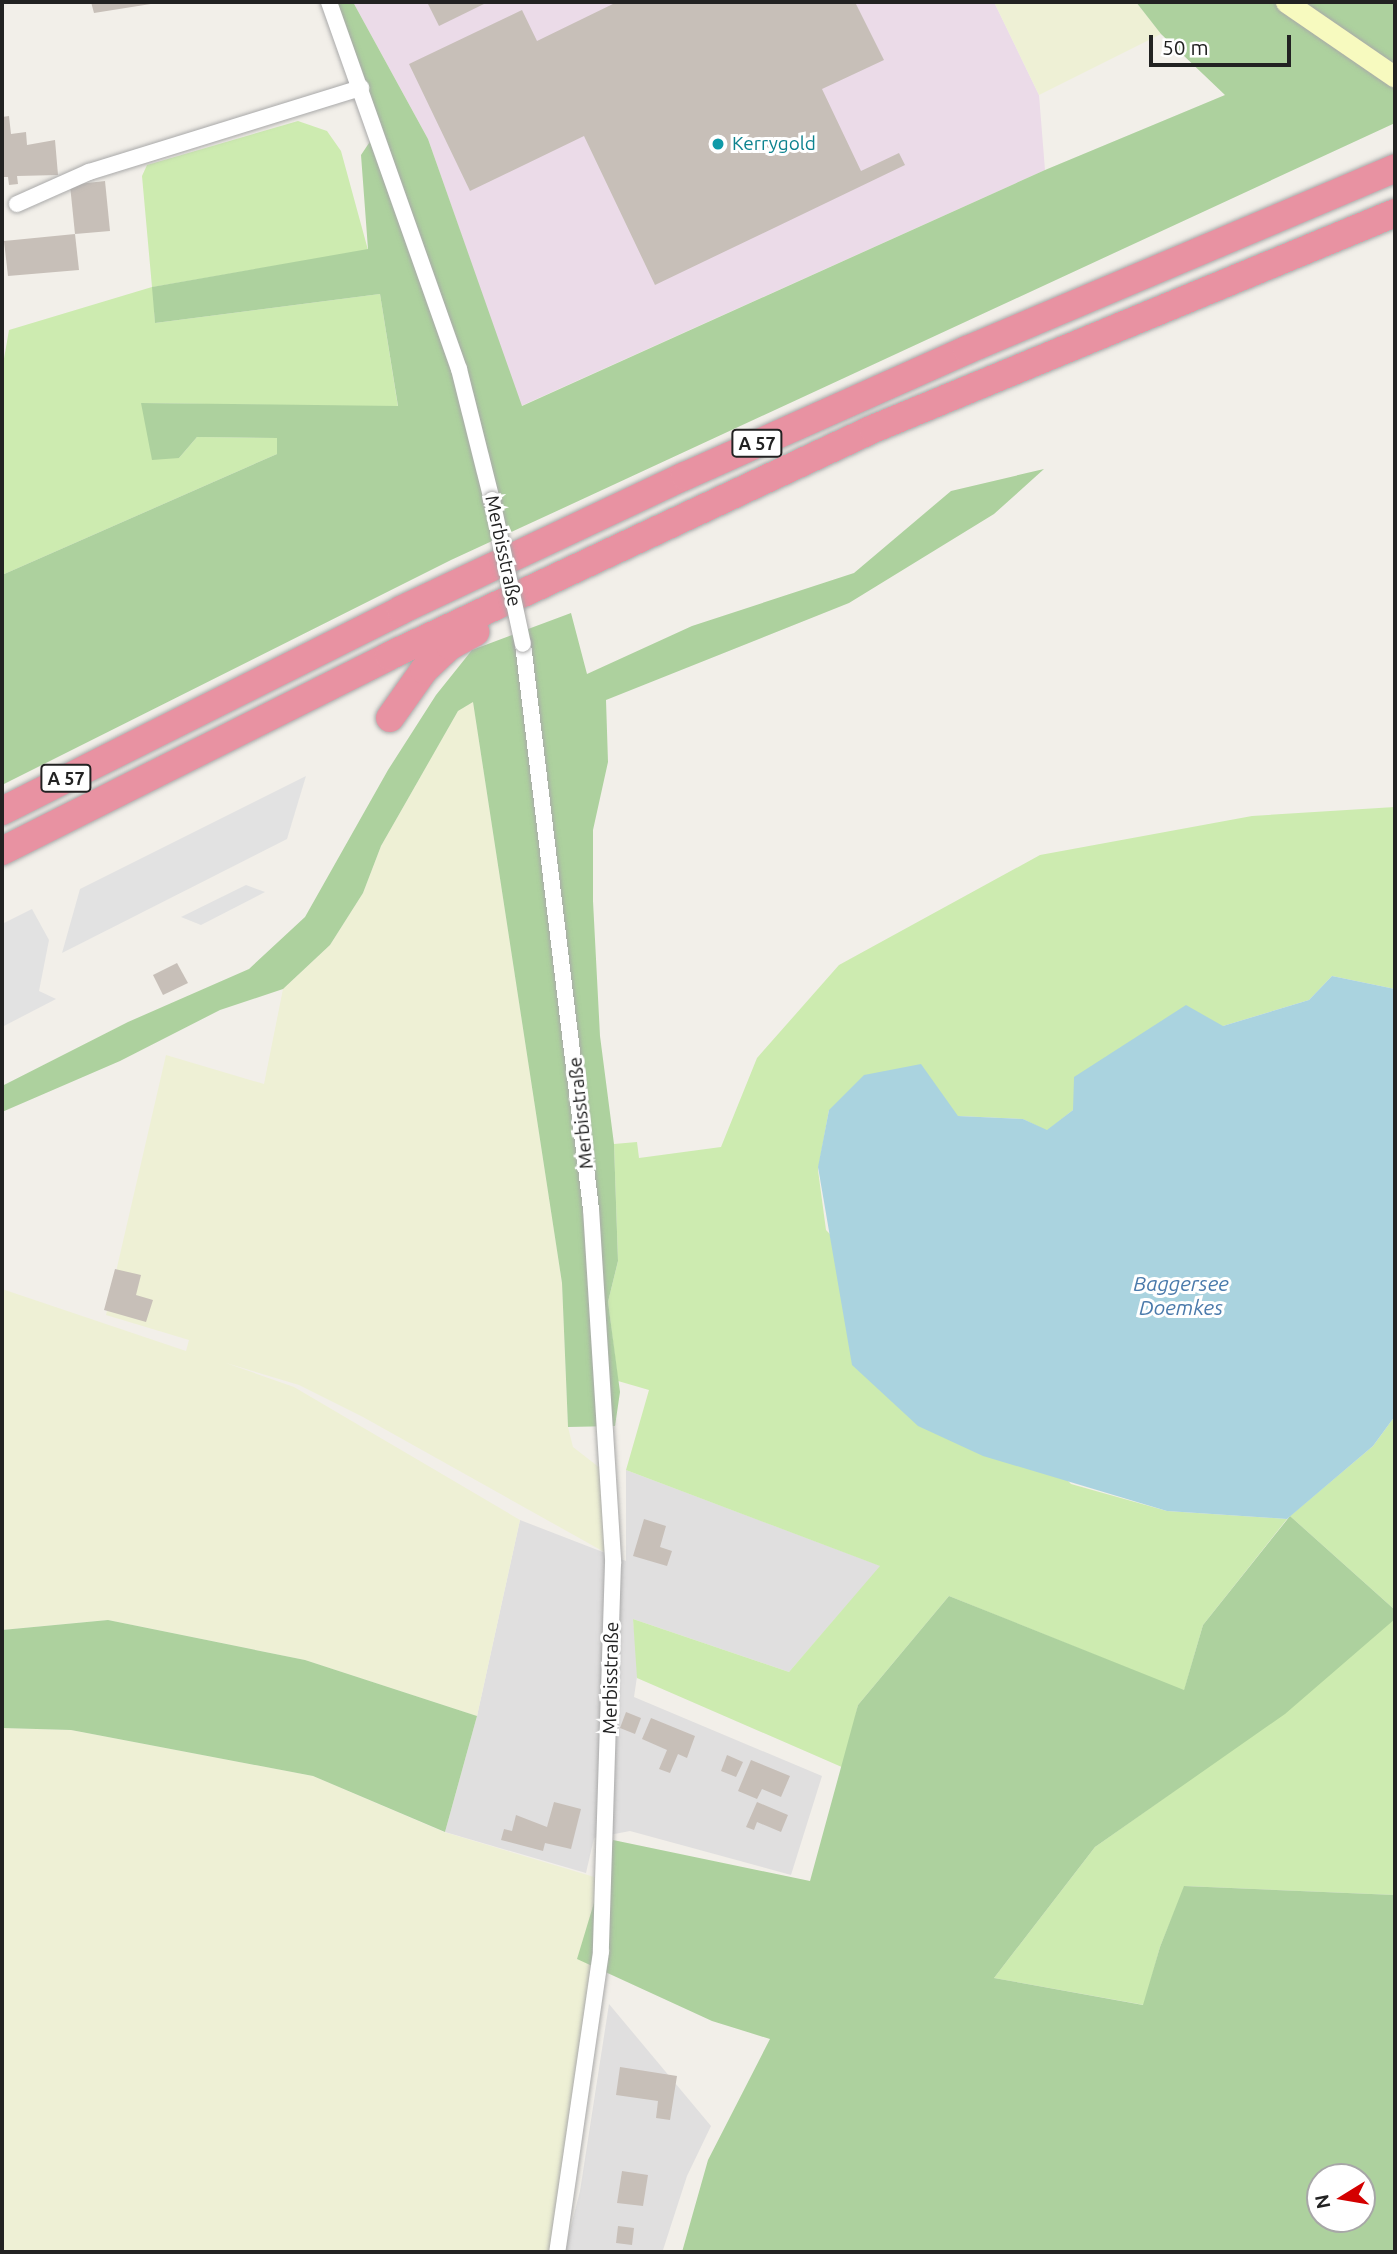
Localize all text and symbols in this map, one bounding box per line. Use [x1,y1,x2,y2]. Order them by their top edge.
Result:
scale bar [1152,21,1294,65]
text: 50 m [1162,35,1209,59]
place label: Kerrygold [732,133,816,155]
marker: Kerrygold [710,136,726,152]
road number: A 57 [731,428,783,458]
street label: Merbisstraße [480,493,526,609]
road number: A 57 [40,764,92,792]
street label: Merbisstraße [564,1056,598,1170]
water label: Baggersee Doemkes [1133,1270,1229,1320]
street label: Merbisstraße [599,1621,623,1735]
north arrow [1306,2163,1376,2233]
text: N [1310,2193,1335,2211]

